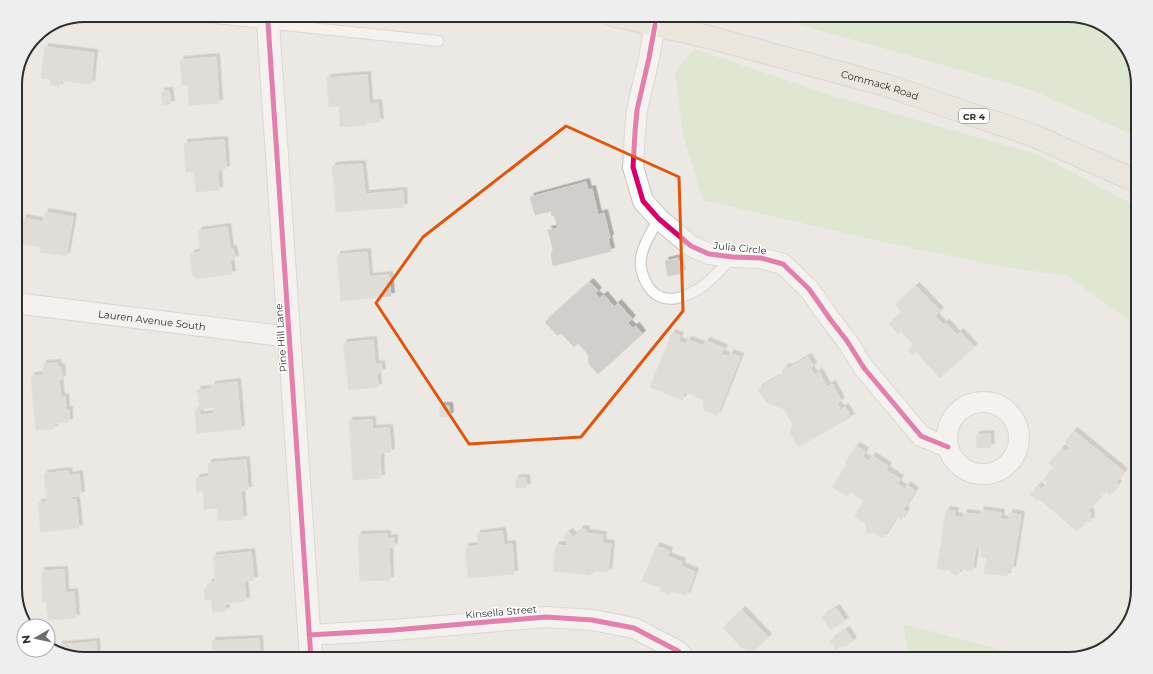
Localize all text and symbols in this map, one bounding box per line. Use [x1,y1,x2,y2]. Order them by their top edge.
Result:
street label: Commack Road [840,67,921,103]
road number: CR 4 [959,109,989,123]
street label: Julia Circle [712,239,767,257]
street label: Pine Hill Lane [272,303,290,373]
street label: Lauren Avenue South [97,307,206,333]
street label: Kinsella Street [465,602,537,622]
north arrow [16,618,56,658]
text: N [19,634,34,645]

